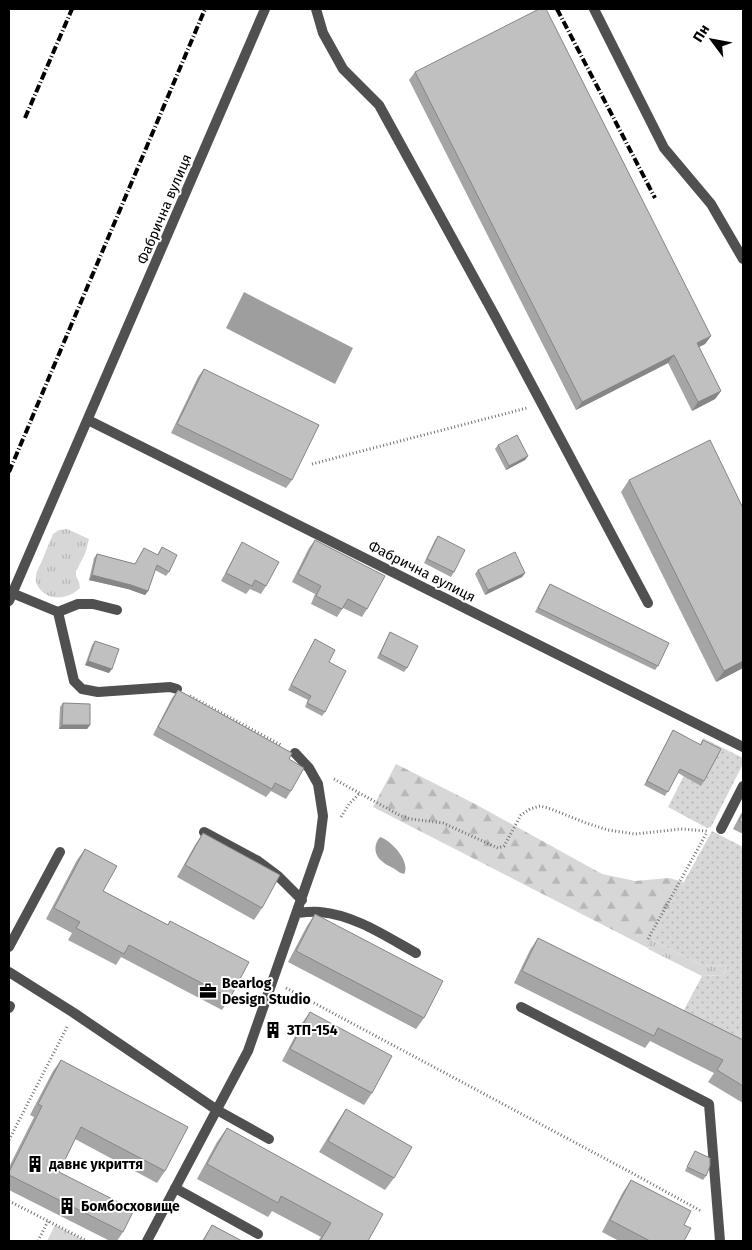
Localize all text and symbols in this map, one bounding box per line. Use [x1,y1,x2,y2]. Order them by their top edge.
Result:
north arrow [687,15,737,65]
text: Пн [690,21,713,45]
street label: Фабрична вулиця [134,152,195,267]
street label: Фабрична вулиця [365,537,478,606]
place label: Bearlog Design Studio [222,975,311,1008]
office icon: Bearlog Design Studio [198,981,218,1001]
building icon: ЗТП-154 [263,1020,283,1040]
place label: ЗТП-154 [286,1022,338,1039]
building icon: давнє укриття [25,1154,45,1174]
place label: давнє укриття [49,1156,143,1173]
building icon: Бомбосховище [57,1196,77,1216]
place label: Бомбосховище [81,1198,180,1215]

